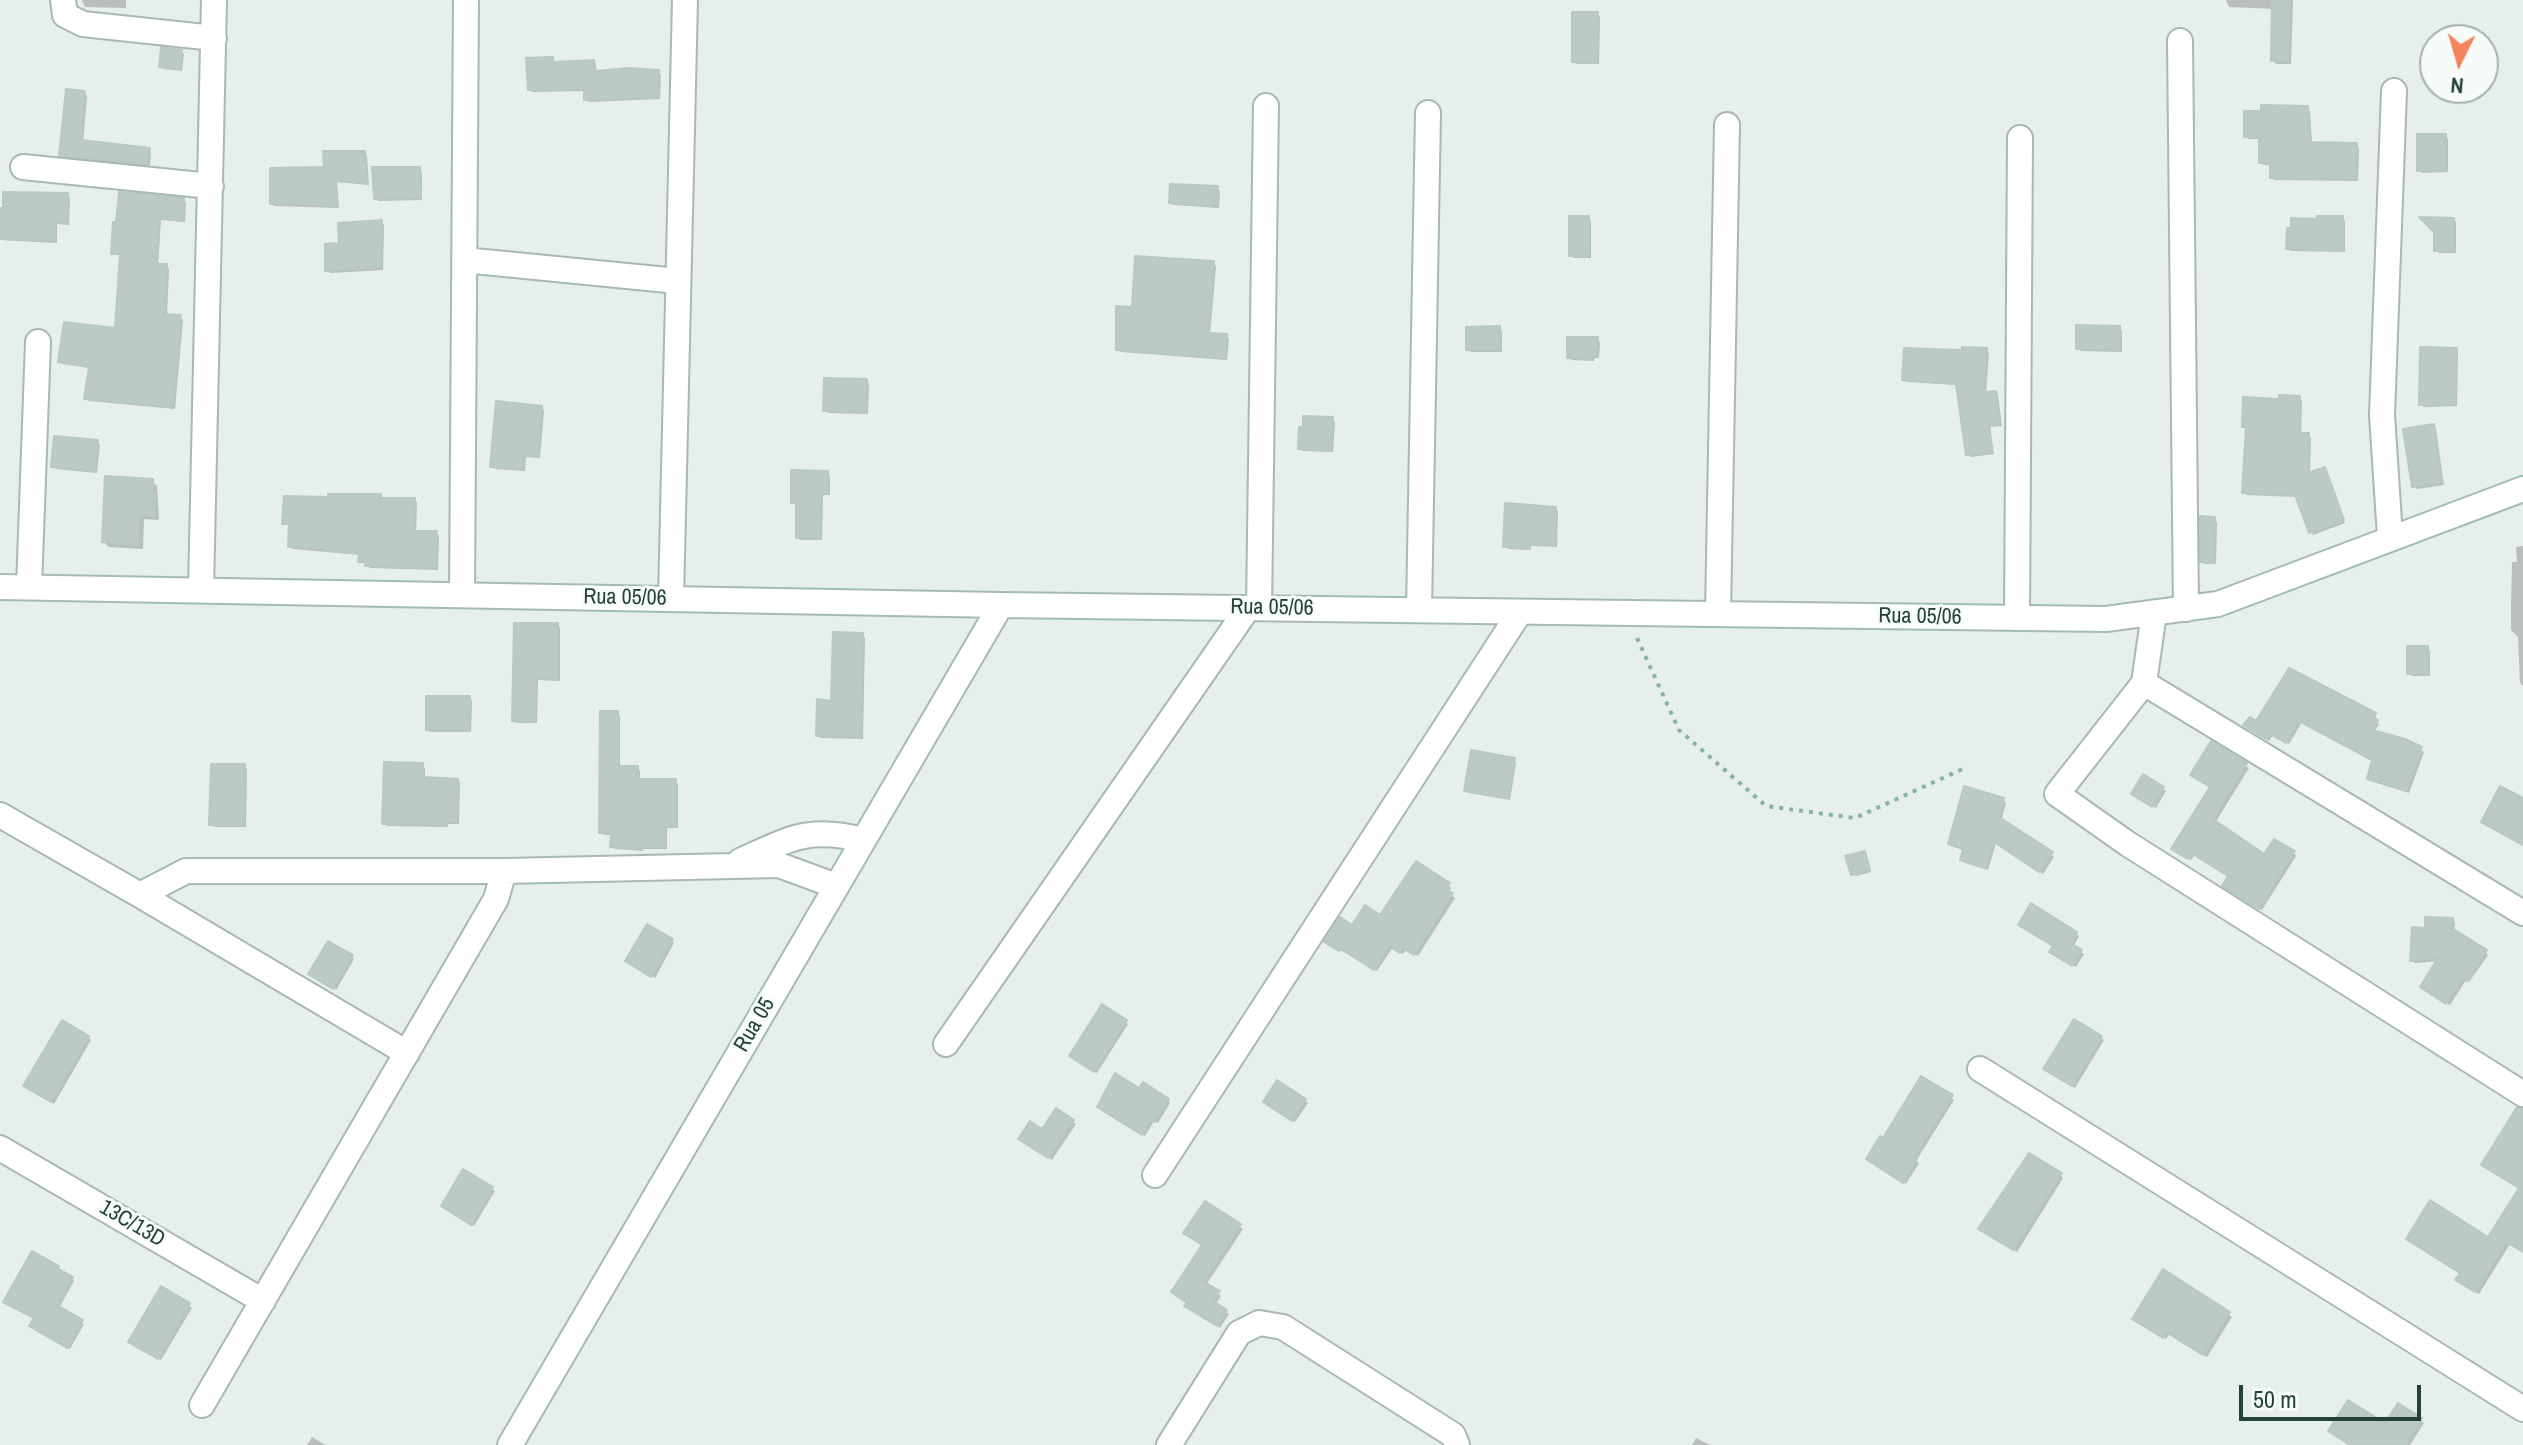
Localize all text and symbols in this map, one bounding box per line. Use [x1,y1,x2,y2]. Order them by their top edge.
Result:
north arrow [2419,24,2499,104]
text: N [2449,70,2465,101]
street label: Rua 05/06 [583,584,667,612]
street label: Rua 05/06 [1230,594,1314,622]
street label: Rua 05/06 [1878,603,1962,631]
street label: Rua 05 [729,993,781,1057]
street label: 13C/13D [95,1195,169,1253]
scale bar [2243,1369,2425,1419]
text: 50 m [2253,1383,2297,1415]

